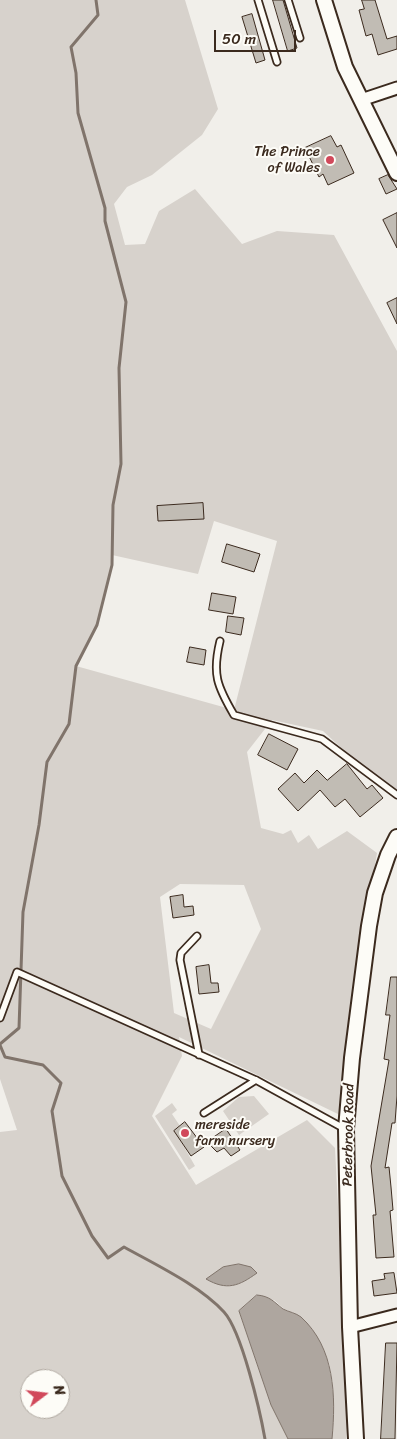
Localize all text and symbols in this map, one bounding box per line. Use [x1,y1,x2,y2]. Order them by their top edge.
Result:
scale bar [217,20,300,52]
text: 50 m [222,26,256,52]
place label: The Prince of Wales [254,144,320,176]
marker: The Prince of Wales [324,154,336,166]
street label: Peterbrook Road [340,1083,358,1187]
place label: mereside farm nursery [195,1117,275,1150]
marker: mereside farm nursery [179,1127,191,1139]
north arrow [20,1369,70,1419]
text: N [46,1382,72,1398]

